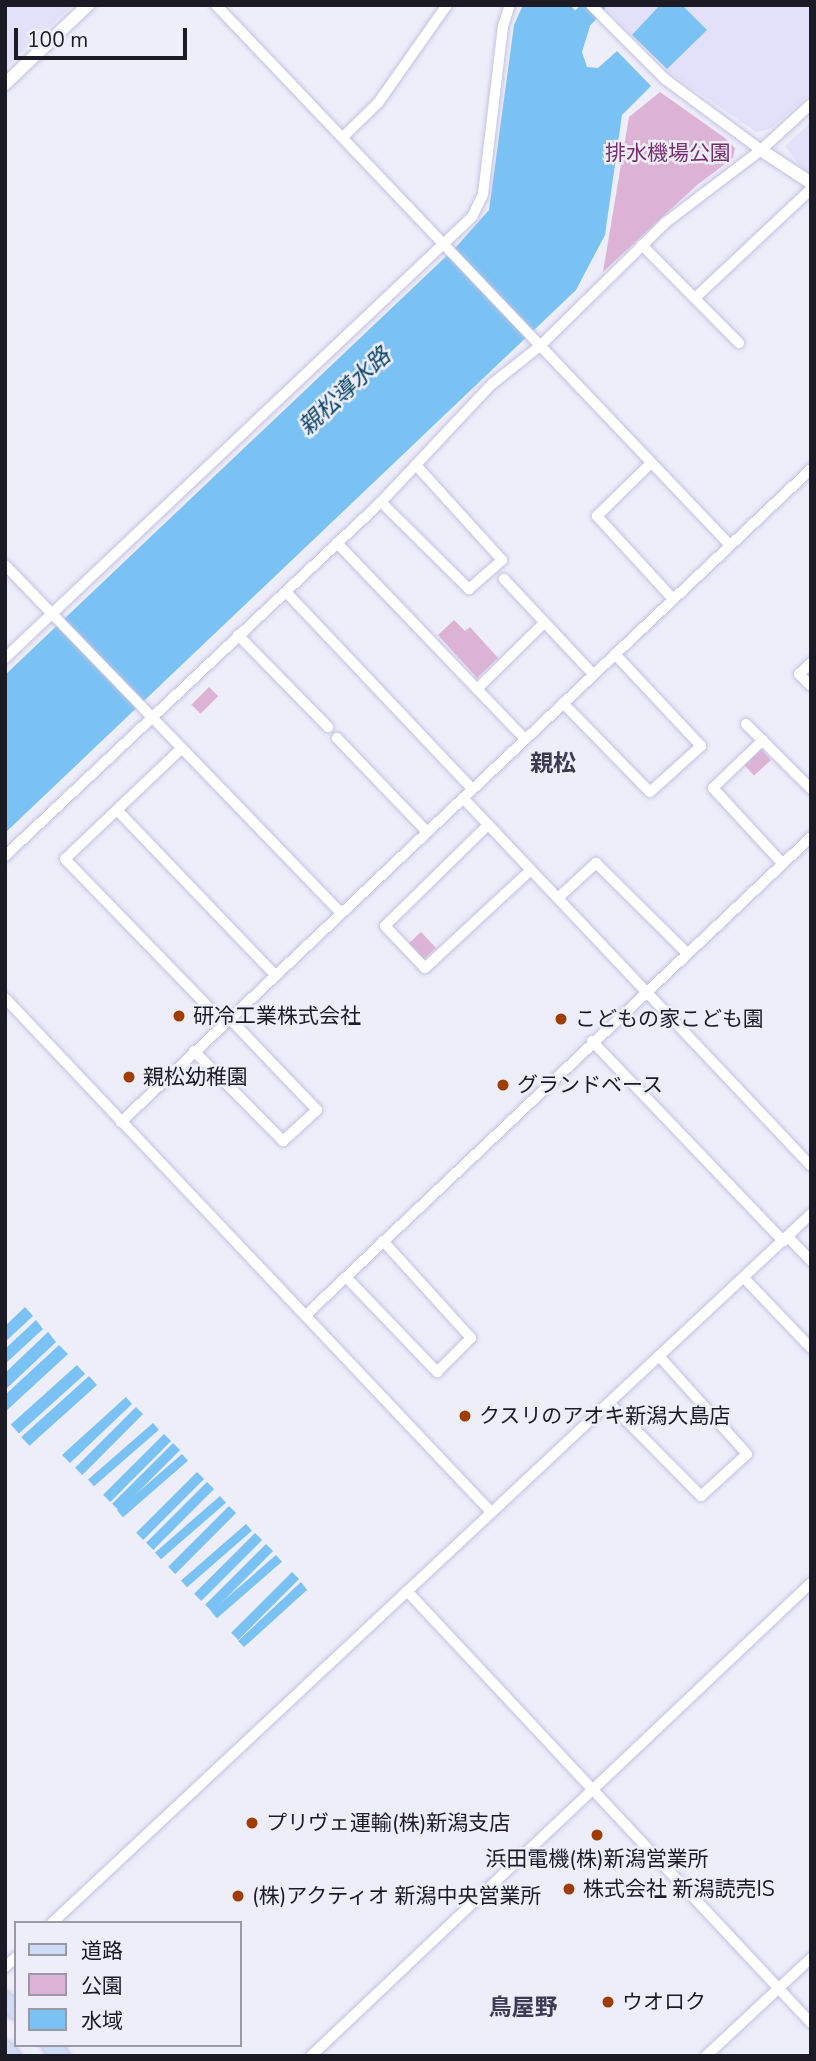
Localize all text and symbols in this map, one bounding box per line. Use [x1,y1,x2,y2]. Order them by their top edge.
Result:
scale bar [18,14,191,58]
text: 100 m [27,26,88,54]
park label: 排水機場公園 [605,140,731,166]
water label: 親松導水路 [294,343,396,441]
district label: 親松 [530,750,576,778]
place label: 研冷工業株式会社 [193,1003,361,1029]
place label: こどもの家こども園 [575,1006,764,1032]
marker: 研冷工業株式会社 [171,1008,187,1024]
marker: こどもの家こども園 [553,1011,569,1027]
place label: 親松幼稚園 [143,1064,248,1090]
marker: 親松幼稚園 [121,1069,137,1085]
place label: グランドベース [517,1072,664,1098]
marker: グランドベース [495,1077,511,1093]
place label: クスリのアオキ新潟大島店 [479,1403,731,1429]
marker: クスリのアオキ新潟大島店 [457,1408,473,1424]
place label: プリヴェ運輸(株)新潟支店 [266,1810,510,1836]
marker: プリヴェ運輸(株)新潟支店 [244,1815,260,1831]
marker: 浜田電機(株)新潟営業所 [589,1827,605,1843]
place label: 浜田電機(株)新潟営業所 [485,1846,709,1872]
place label: 株式会社 新潟読売IS [583,1876,775,1902]
marker: 株式会社 新潟読売IS [561,1881,577,1897]
place label: (株)アクティオ 新潟中央営業所 [252,1883,544,1909]
marker: (株)アクティオ 新潟中央営業所 [230,1888,246,1904]
legend [14,1921,242,2047]
text: 道路 [81,1937,123,1965]
text: 公園 [81,1972,123,2000]
place label: ウオロク [622,1989,706,2015]
district label: 鳥屋野 [489,1994,557,2022]
marker: ウオロク [600,1994,616,2010]
text: 水域 [81,2007,123,2035]

